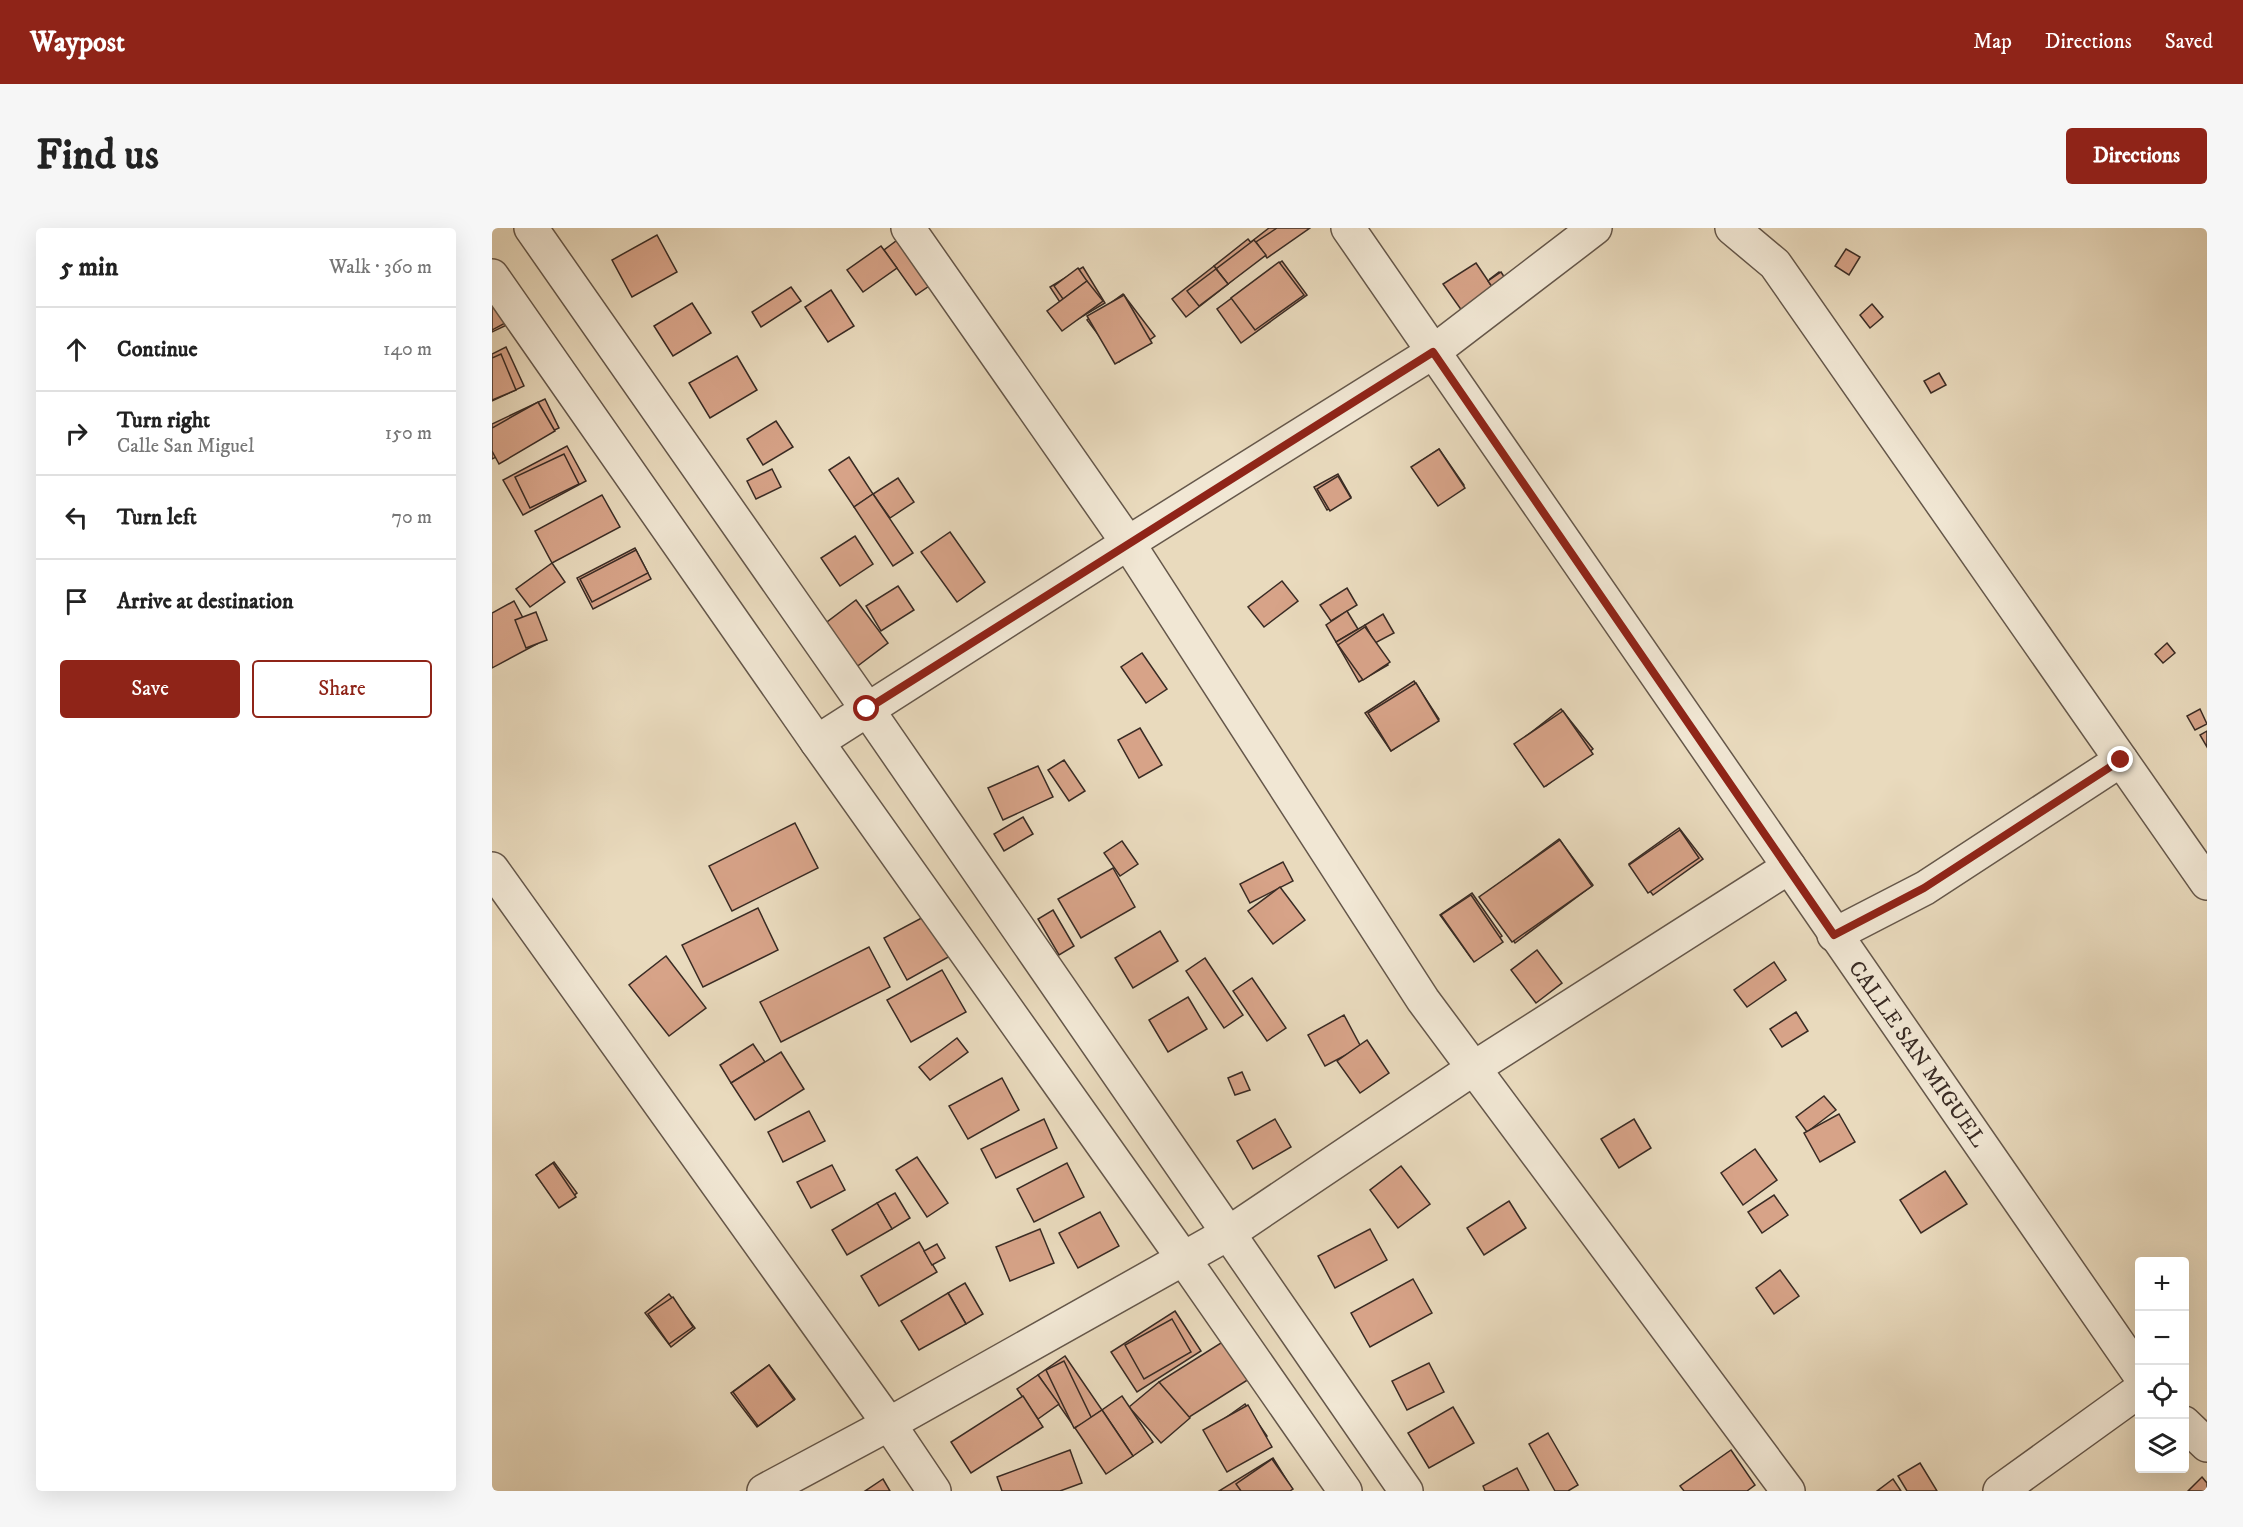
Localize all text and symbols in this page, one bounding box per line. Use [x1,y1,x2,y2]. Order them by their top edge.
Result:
text: Waypost [30,25,125,60]
text: Map [1973,29,2012,55]
text: Directions [2045,29,2132,55]
text: Saved [2165,29,2213,55]
button: Directions [2066,128,2207,184]
text: Find us [36,130,159,182]
text: 5 min [60,251,118,284]
text: Walk · 360 m [329,255,432,280]
icon: ahead [60,333,93,366]
text: Continue [117,336,198,363]
text: 140 m [383,337,432,362]
text: Turn right [117,407,210,434]
icon: right [60,417,93,450]
text: 150 m [385,421,432,446]
text: Calle San Miguel [117,434,254,459]
icon: left [60,501,93,534]
text: Turn left [117,504,197,531]
text: 70 m [391,505,432,530]
icon: arrive [60,585,93,618]
text: Arrive at destination [117,588,294,615]
button: Save [60,660,240,718]
button: Share [252,660,432,718]
route start [853,695,879,721]
route end [2107,746,2133,772]
street label: CALLE SAN MIGUEL [1842,955,1992,1153]
map controls [2135,1257,2189,1473]
button: + [2135,1257,2189,1311]
button: − [2135,1311,2189,1365]
button: locate [2135,1365,2189,1419]
button: layers [2135,1419,2189,1473]

